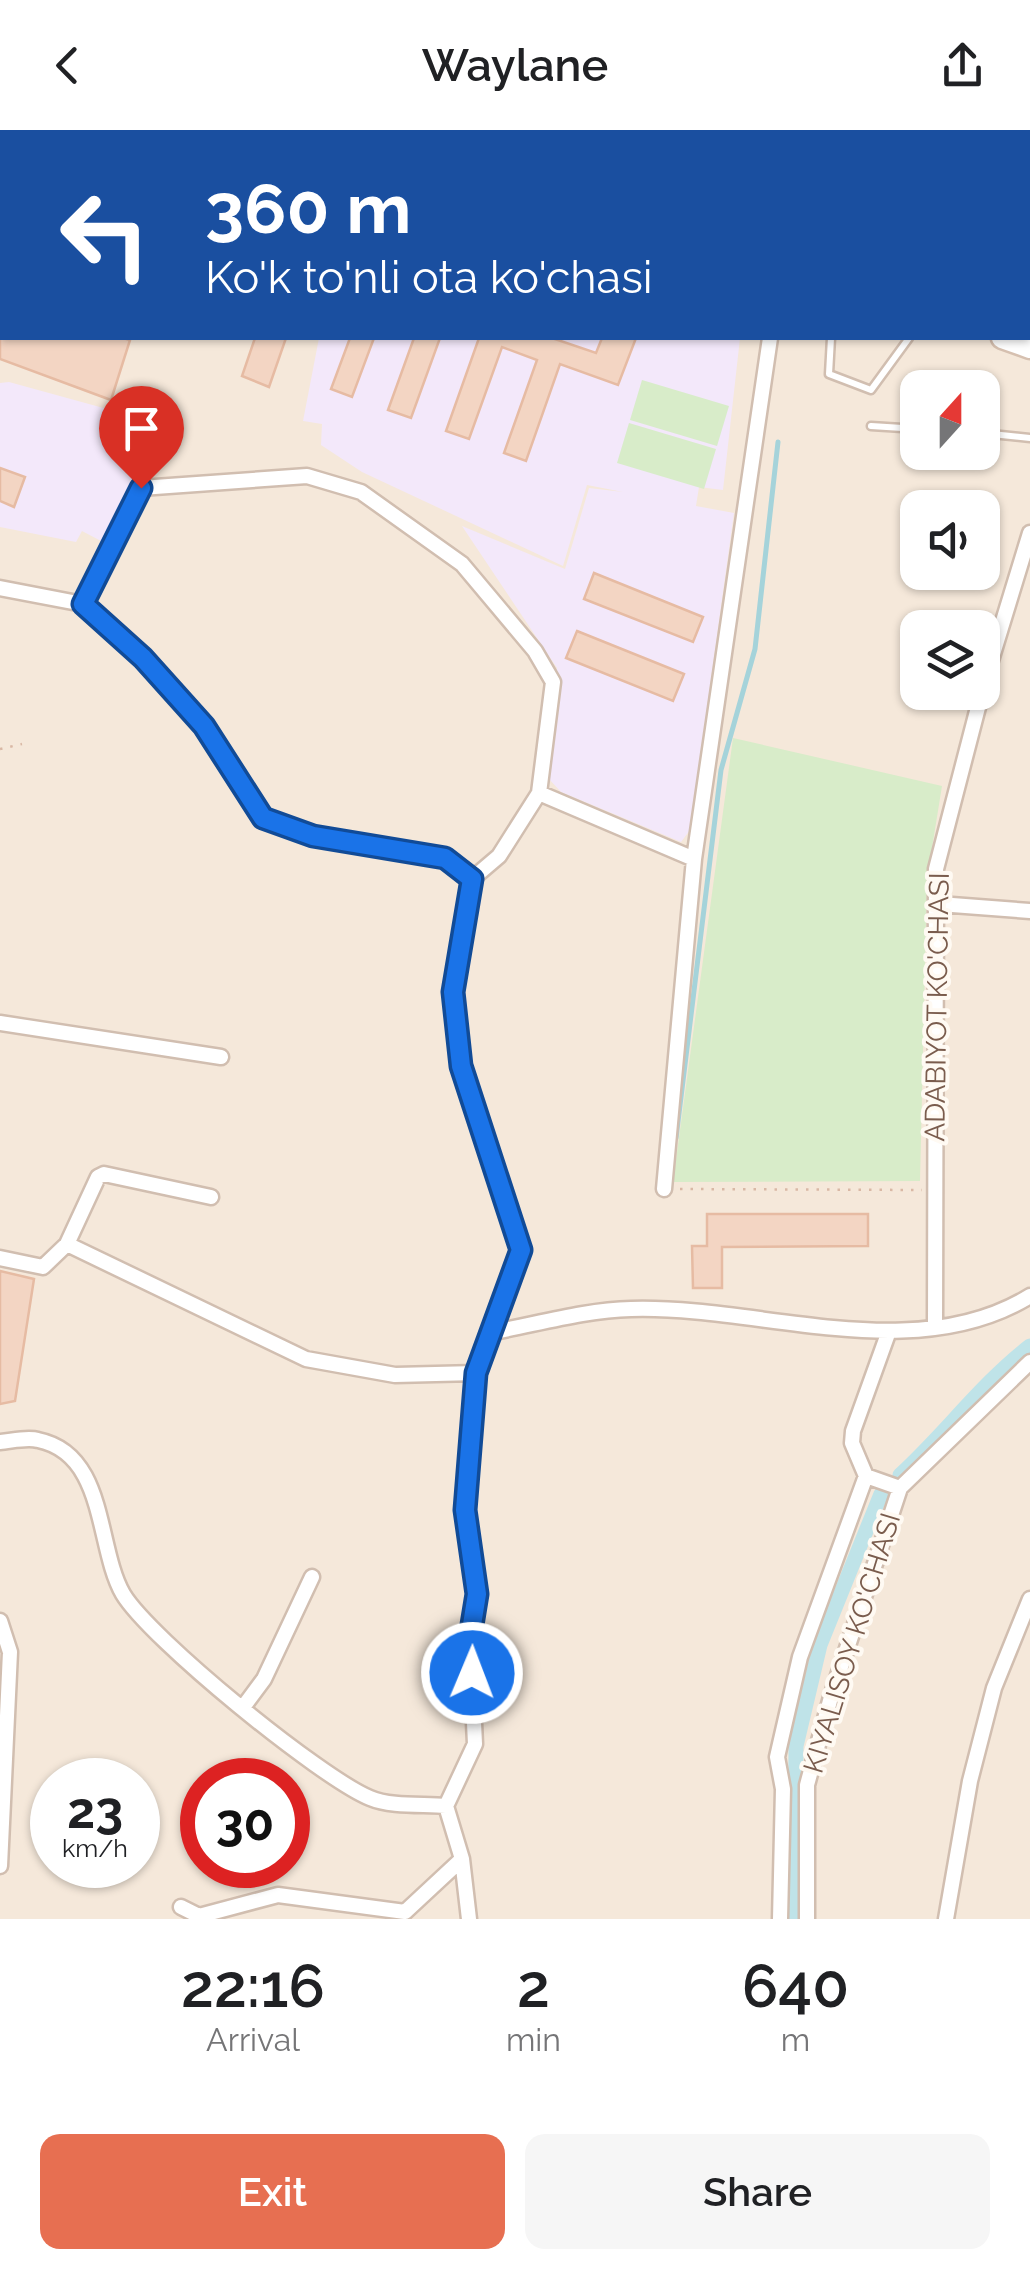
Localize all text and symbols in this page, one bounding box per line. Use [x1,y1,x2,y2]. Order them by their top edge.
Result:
icon: back [40,38,95,93]
icon: share [935,38,990,93]
text: Waylane [422,39,608,92]
text: 360 m [205,167,412,249]
icon: left [40,170,170,300]
text: Ko'k to'nli ota ko'chasi [205,251,653,304]
north arrow [900,370,1000,470]
map controls [900,370,1000,710]
pin [99,386,184,489]
icon: arrive [114,401,169,456]
button: sound [900,490,1000,590]
button: layers [900,610,1000,710]
street label: ADABIYOT KO'CHASI [918,872,956,1142]
street label: KIYALISOY KO'CHASI [797,1509,907,1777]
position arrow [420,1621,524,1725]
speed limit sign: 30 [180,1758,310,1888]
text: 23 [67,1781,123,1840]
text: km/h [62,1833,128,1863]
text: 22:16 [181,1951,325,2021]
text: 2 [517,1951,550,2021]
text: 640 [742,1951,849,2021]
text: Arrival [206,2021,300,2058]
text: min [506,2021,561,2058]
text: m [781,2021,810,2058]
button: Exit [40,2134,505,2249]
button: Share [525,2134,990,2249]

